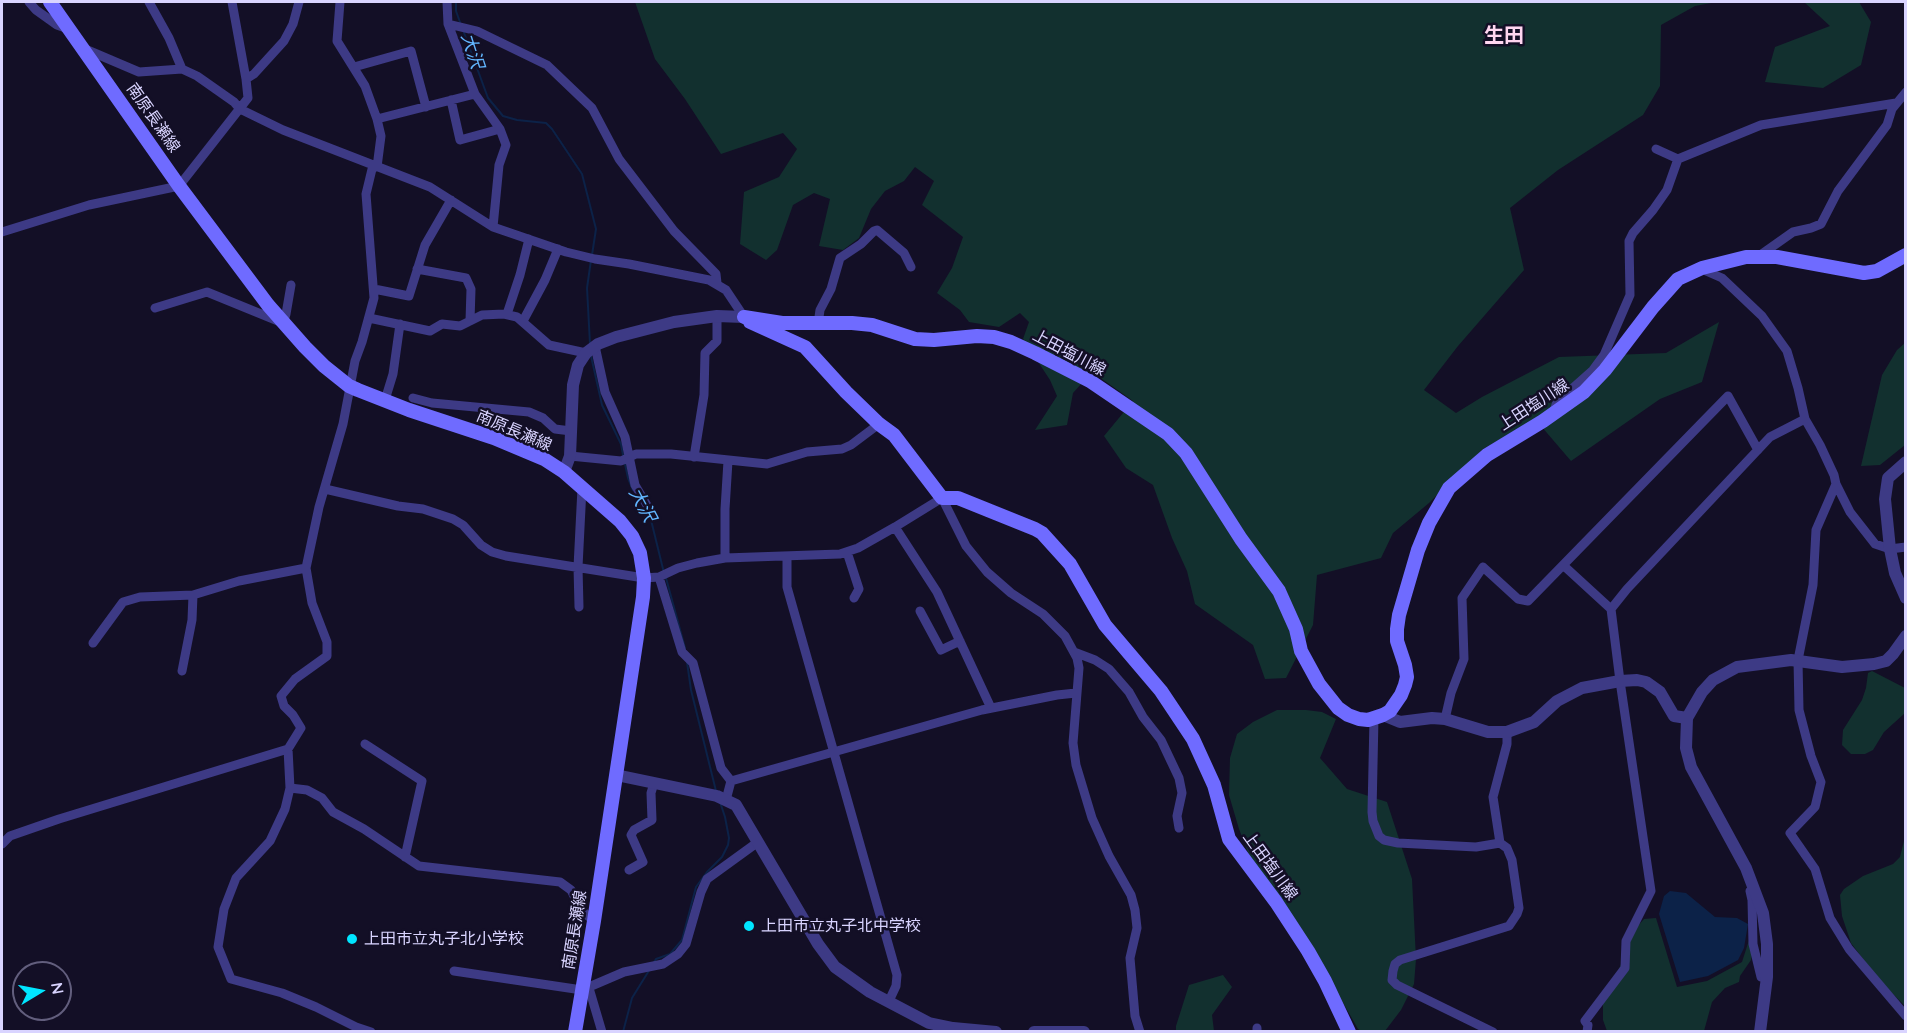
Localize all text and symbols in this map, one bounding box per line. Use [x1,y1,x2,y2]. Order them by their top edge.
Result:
district label: 生田 [1484,24,1524,48]
water label: 大沢 [456,31,488,71]
street label: 南原長瀬線 [122,80,184,156]
street label: 上田塩川線 [1029,326,1109,380]
street label: 上田塩川線 [1495,375,1573,435]
street label: 南原長瀬線 [473,407,555,455]
water label: 大沢 [624,484,660,526]
street label: 上田塩川線 [1239,828,1301,904]
street label: 南原長瀬線 [559,889,591,971]
place label: 上田市立丸子北中学校 [761,916,921,936]
marker: 上田市立丸子北中学校 [742,919,756,933]
place label: 上田市立丸子北小学校 [364,929,524,949]
marker: 上田市立丸子北小学校 [345,932,359,946]
north arrow [12,961,72,1021]
text: N [47,981,69,996]

